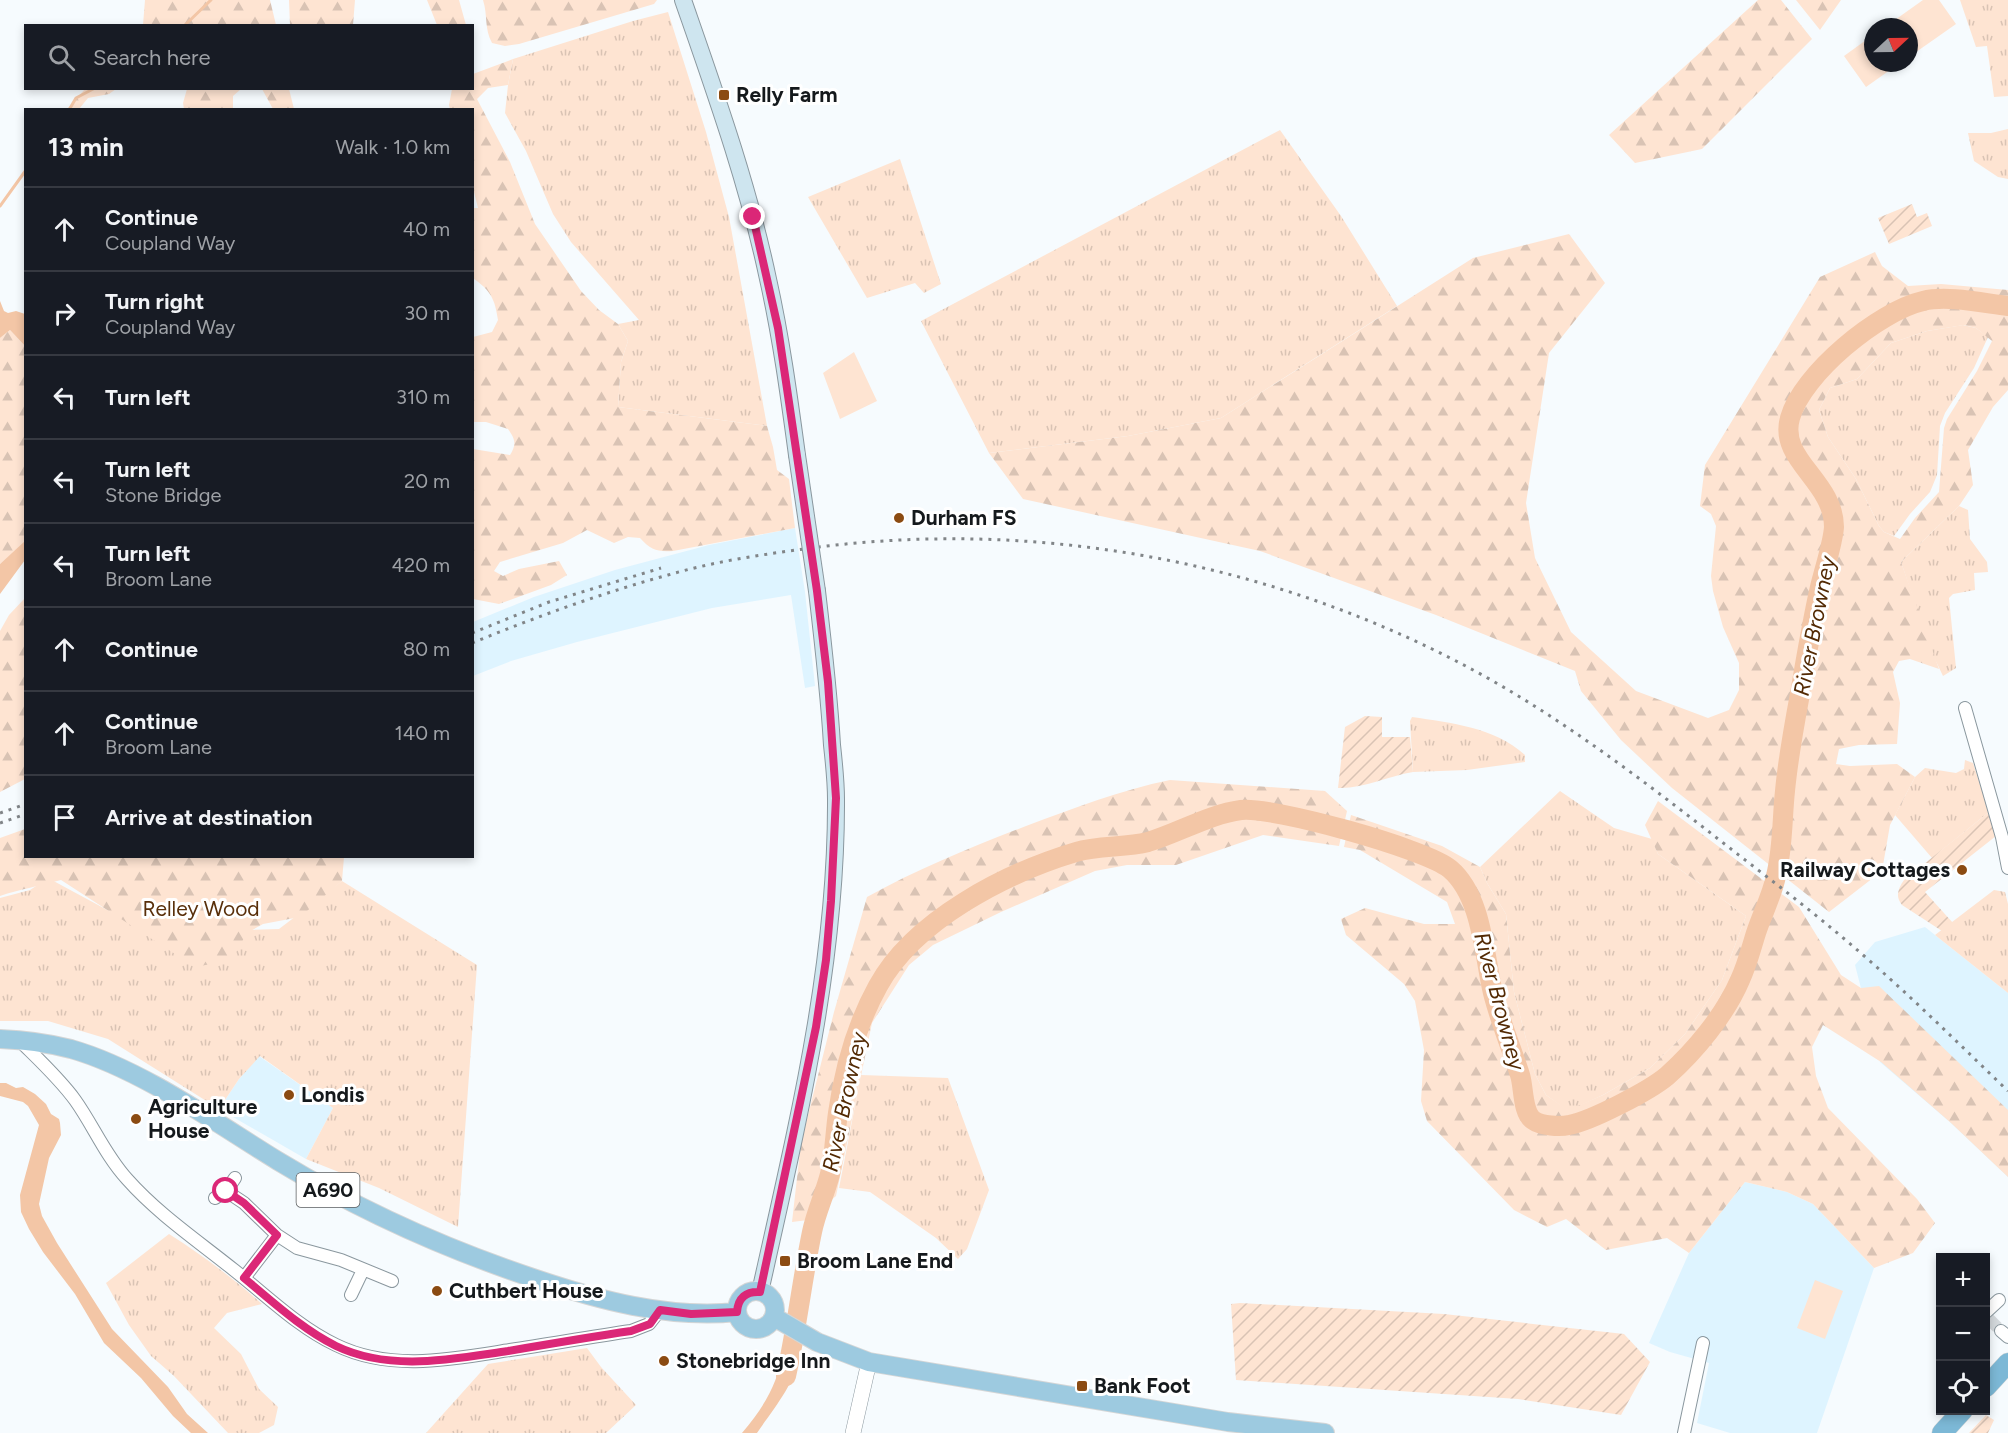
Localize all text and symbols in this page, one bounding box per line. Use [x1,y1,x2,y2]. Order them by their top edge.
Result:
north arrow [1864,18,1918,72]
search box [24,24,474,90]
icon: search [45,41,78,74]
text: Search here [93,44,211,71]
place label: Relly Farm [736,82,838,107]
marker: Relly Farm [717,88,731,102]
text: 13 min [48,131,124,163]
text: Walk · 1.0 km [335,135,450,159]
route end [739,203,765,229]
text: Continue [105,204,198,231]
icon: ahead [48,213,81,246]
text: 40 m [403,217,450,241]
text: Coupland Way [105,231,235,255]
text: Turn right [105,288,204,315]
icon: right [48,297,81,330]
text: 30 m [404,301,450,325]
text: Coupland Way [105,315,235,339]
icon: left [48,381,81,414]
text: Turn left [105,384,191,411]
text: 310 m [396,385,450,409]
text: Turn left [105,456,191,483]
icon: left [48,465,81,498]
text: 20 m [404,469,450,493]
text: Stone Bridge [105,483,221,507]
place label: Durham FS [911,505,1016,530]
marker: Durham FS [892,511,906,525]
text: Turn left [105,540,191,567]
icon: left [48,549,81,582]
text: 420 m [392,553,450,577]
water label: River Browney [1788,553,1842,698]
text: Broom Lane [105,567,212,591]
icon: ahead [48,633,81,666]
text: Continue [105,636,198,663]
text: 80 m [403,637,450,661]
text: Continue [105,708,198,735]
icon: ahead [48,717,81,750]
text: 140 m [395,721,450,745]
text: Broom Lane [105,735,212,759]
icon: arrive [48,801,81,834]
text: Arrive at destination [105,804,313,831]
place label: Railway Cottages [1780,857,1950,882]
marker: Railway Cottages [1955,863,1969,877]
park label: Relley Wood [142,896,260,921]
water label: River Browney [1468,929,1531,1074]
water label: River Browney [817,1029,873,1174]
place label: Londis [301,1082,364,1107]
marker: Londis [282,1088,296,1102]
place label: Agriculture House [148,1094,258,1143]
marker: Agriculture House [129,1112,143,1126]
road number: A690 [296,1173,360,1207]
route start [212,1177,238,1203]
place label: Broom Lane End [797,1248,953,1273]
map controls [1936,1253,1990,1415]
button: + [1936,1253,1990,1307]
marker: Broom Lane End [778,1254,792,1268]
place label: Cuthbert House [449,1278,604,1303]
marker: Cuthbert House [430,1284,444,1298]
button: − [1936,1307,1990,1361]
place label: Stonebridge Inn [676,1348,830,1373]
marker: Stonebridge Inn [657,1354,671,1368]
button: locate [1936,1361,1990,1415]
place label: Bank Foot [1094,1373,1191,1398]
marker: Bank Foot [1075,1379,1089,1393]

